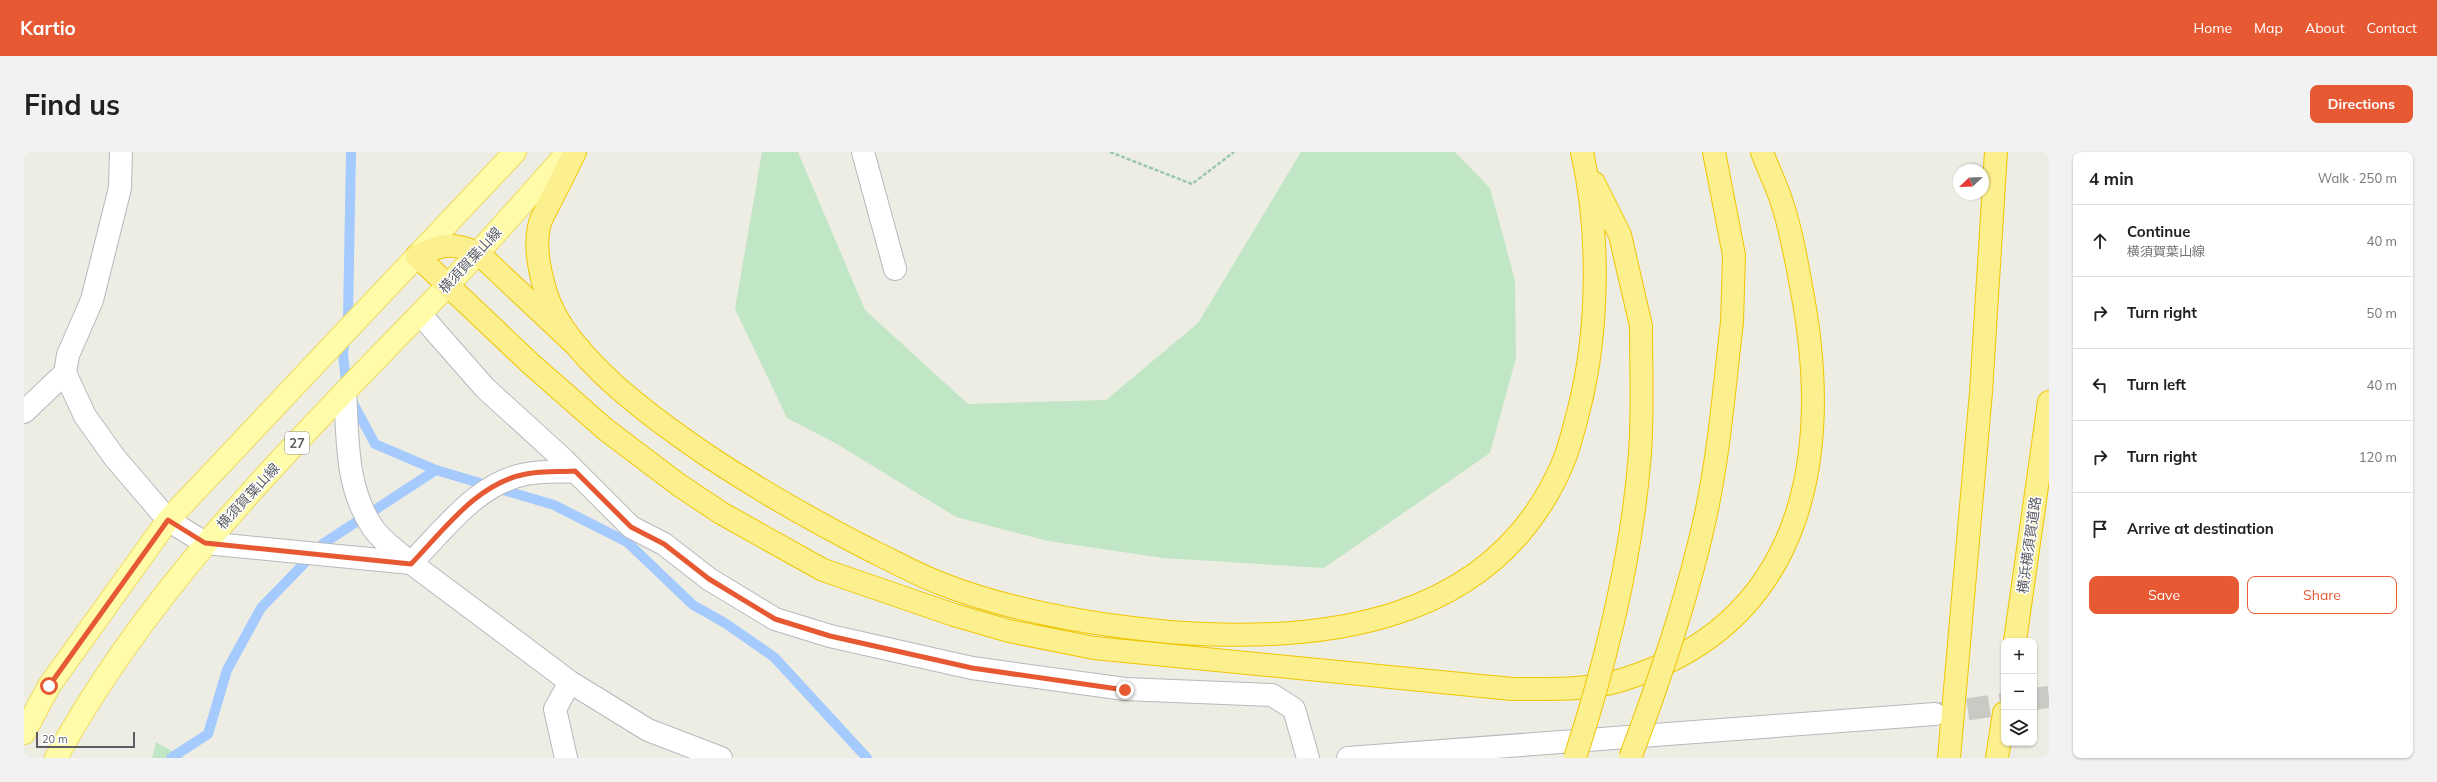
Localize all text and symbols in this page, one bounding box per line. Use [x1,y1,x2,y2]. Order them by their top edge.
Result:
text: Kartio [20,16,76,40]
text: Home [2193,19,2232,37]
text: Map [2254,19,2283,37]
text: About [2305,19,2345,37]
text: Contact [2367,19,2417,37]
button: Directions [2310,85,2413,123]
text: Find us [24,87,120,122]
north arrow [1953,164,1989,200]
text: 4 min [2089,168,2134,189]
text: Walk · 250 m [2318,170,2397,186]
text: Continue [2127,222,2190,241]
street label: 横須賀葉山線 [435,223,505,297]
icon: ahead [2089,230,2111,252]
text: 40 m [2367,233,2397,249]
text: 横須賀葉山線 [2127,243,2205,259]
icon: right [2089,302,2111,324]
text: Turn right [2127,303,2197,322]
text: 50 m [2367,305,2397,321]
icon: left [2089,374,2111,396]
text: Turn left [2127,375,2186,394]
text: 40 m [2367,377,2397,393]
road number: 27 [285,432,309,454]
icon: right [2089,446,2111,468]
text: Turn right [2127,447,2197,466]
text: 120 m [2359,449,2397,465]
street label: 横須賀葉山線 [213,459,283,533]
street label: 横浜横須賀道路 [2013,495,2045,595]
icon: arrive [2089,518,2111,540]
text: Arrive at destination [2127,519,2274,538]
button: Save [2089,576,2239,614]
button: Share [2247,576,2397,614]
map controls [2001,638,2037,746]
button: + [2001,638,2037,674]
button: − [2001,674,2037,710]
route start [40,677,58,695]
route end [1116,681,1134,699]
button: layers [2001,710,2037,746]
scale bar [36,730,135,749]
text: 20 m [42,732,68,746]

